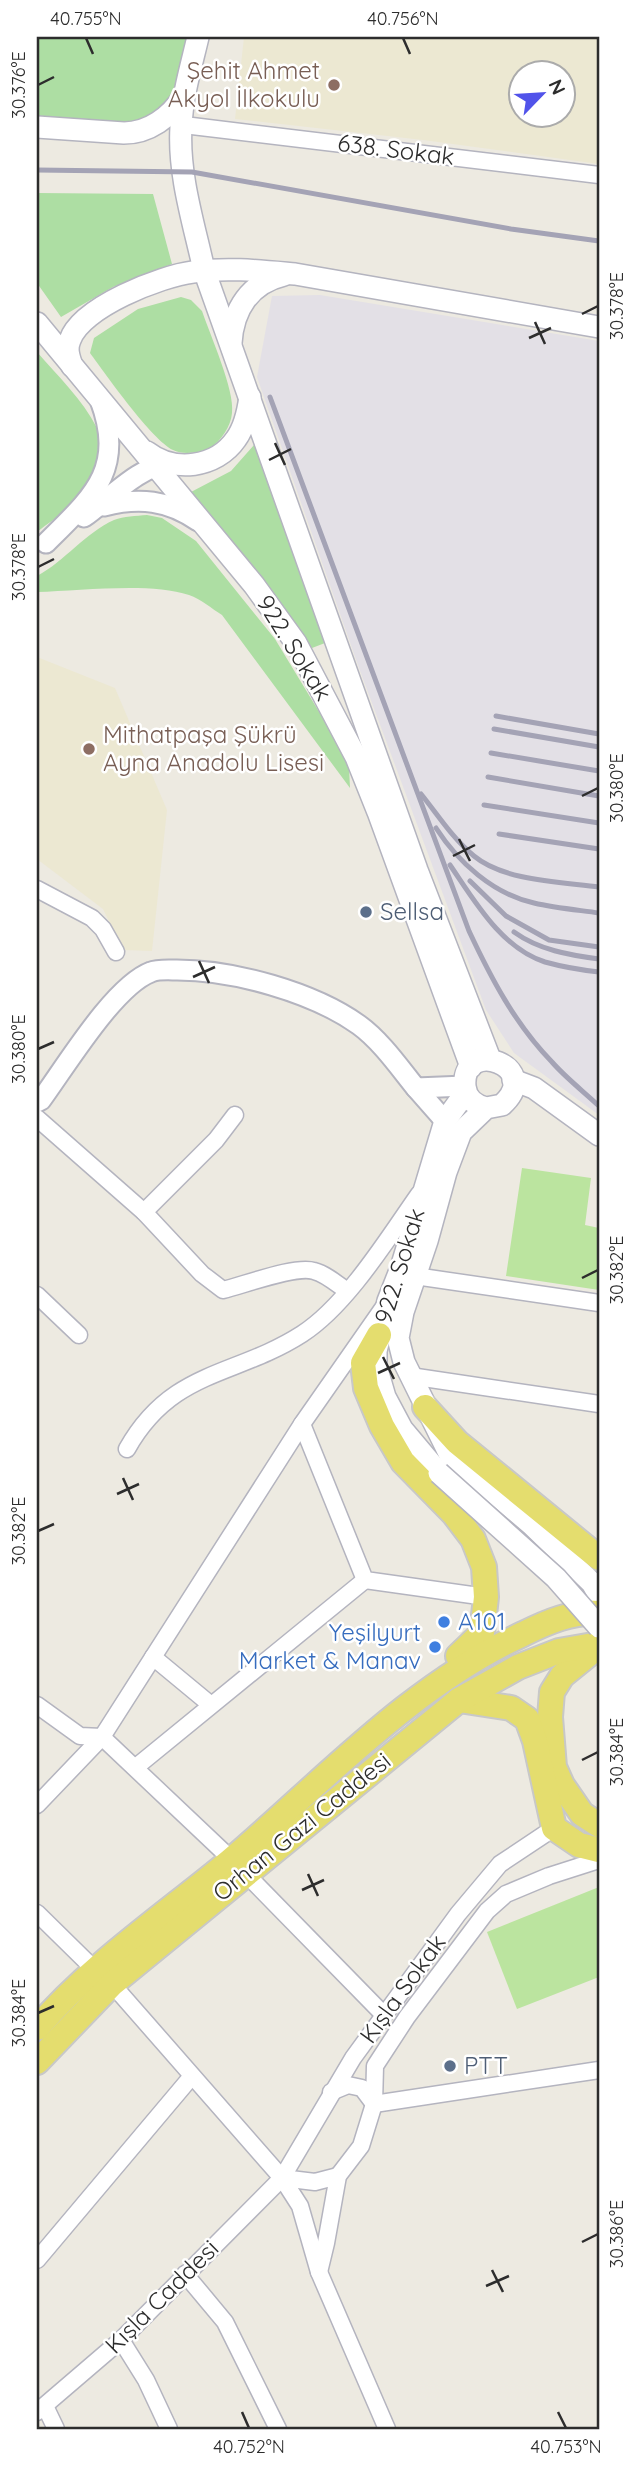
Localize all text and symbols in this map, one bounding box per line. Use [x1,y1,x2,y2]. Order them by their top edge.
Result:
text: 40.755°N [50,7,122,30]
text: 40.756°N [367,7,439,30]
text: 30.376°E [7,51,30,119]
place label: Şehit Ahmet Akyol İlkokulu [168,55,320,113]
north arrow [506,60,576,130]
text: N [544,75,571,98]
marker: Şehit Ahmet Akyol İlkokulu [326,77,342,93]
street label: 638. Sokak [336,127,456,171]
text: 30.378°E [605,272,628,340]
text: 30.378°E [7,533,30,601]
street label: 922. Sokak [251,589,339,706]
place label: Mithatpaşa Şükrü Ayna Anadolu Lisesi [103,719,324,777]
marker: Mithatpaşa Şükrü Ayna Anadolu Lisesi [81,741,97,757]
text: 30.380°E [605,753,628,823]
place label: Sellsa [380,896,444,926]
marker: Sellsa [358,904,374,920]
text: 30.380°E [7,1014,30,1084]
street label: 922. Sokak [367,1204,431,1327]
text: 30.382°E [605,1236,628,1304]
text: 30.382°E [7,1497,30,1565]
place label: A101 [458,1606,506,1636]
marker: A101 [436,1614,452,1630]
place label: Yeşilyurt Market & Manav [239,1617,421,1675]
marker: Yeşilyurt Market & Manav [427,1639,443,1655]
text: 30.384°E [605,1718,628,1786]
street label: Orhan Gazi Caddesi [206,1745,396,1907]
street label: Kışla Sokak [353,1928,452,2049]
text: 30.384°E [7,1979,30,2047]
place label: PTT [464,2050,508,2080]
marker: PTT [442,2058,458,2074]
text: 30.386°E [605,2200,628,2268]
street label: Kışla Caddesi [98,2233,224,2359]
text: 40.752°N [213,2435,285,2458]
text: 40.753°N [530,2435,602,2458]

